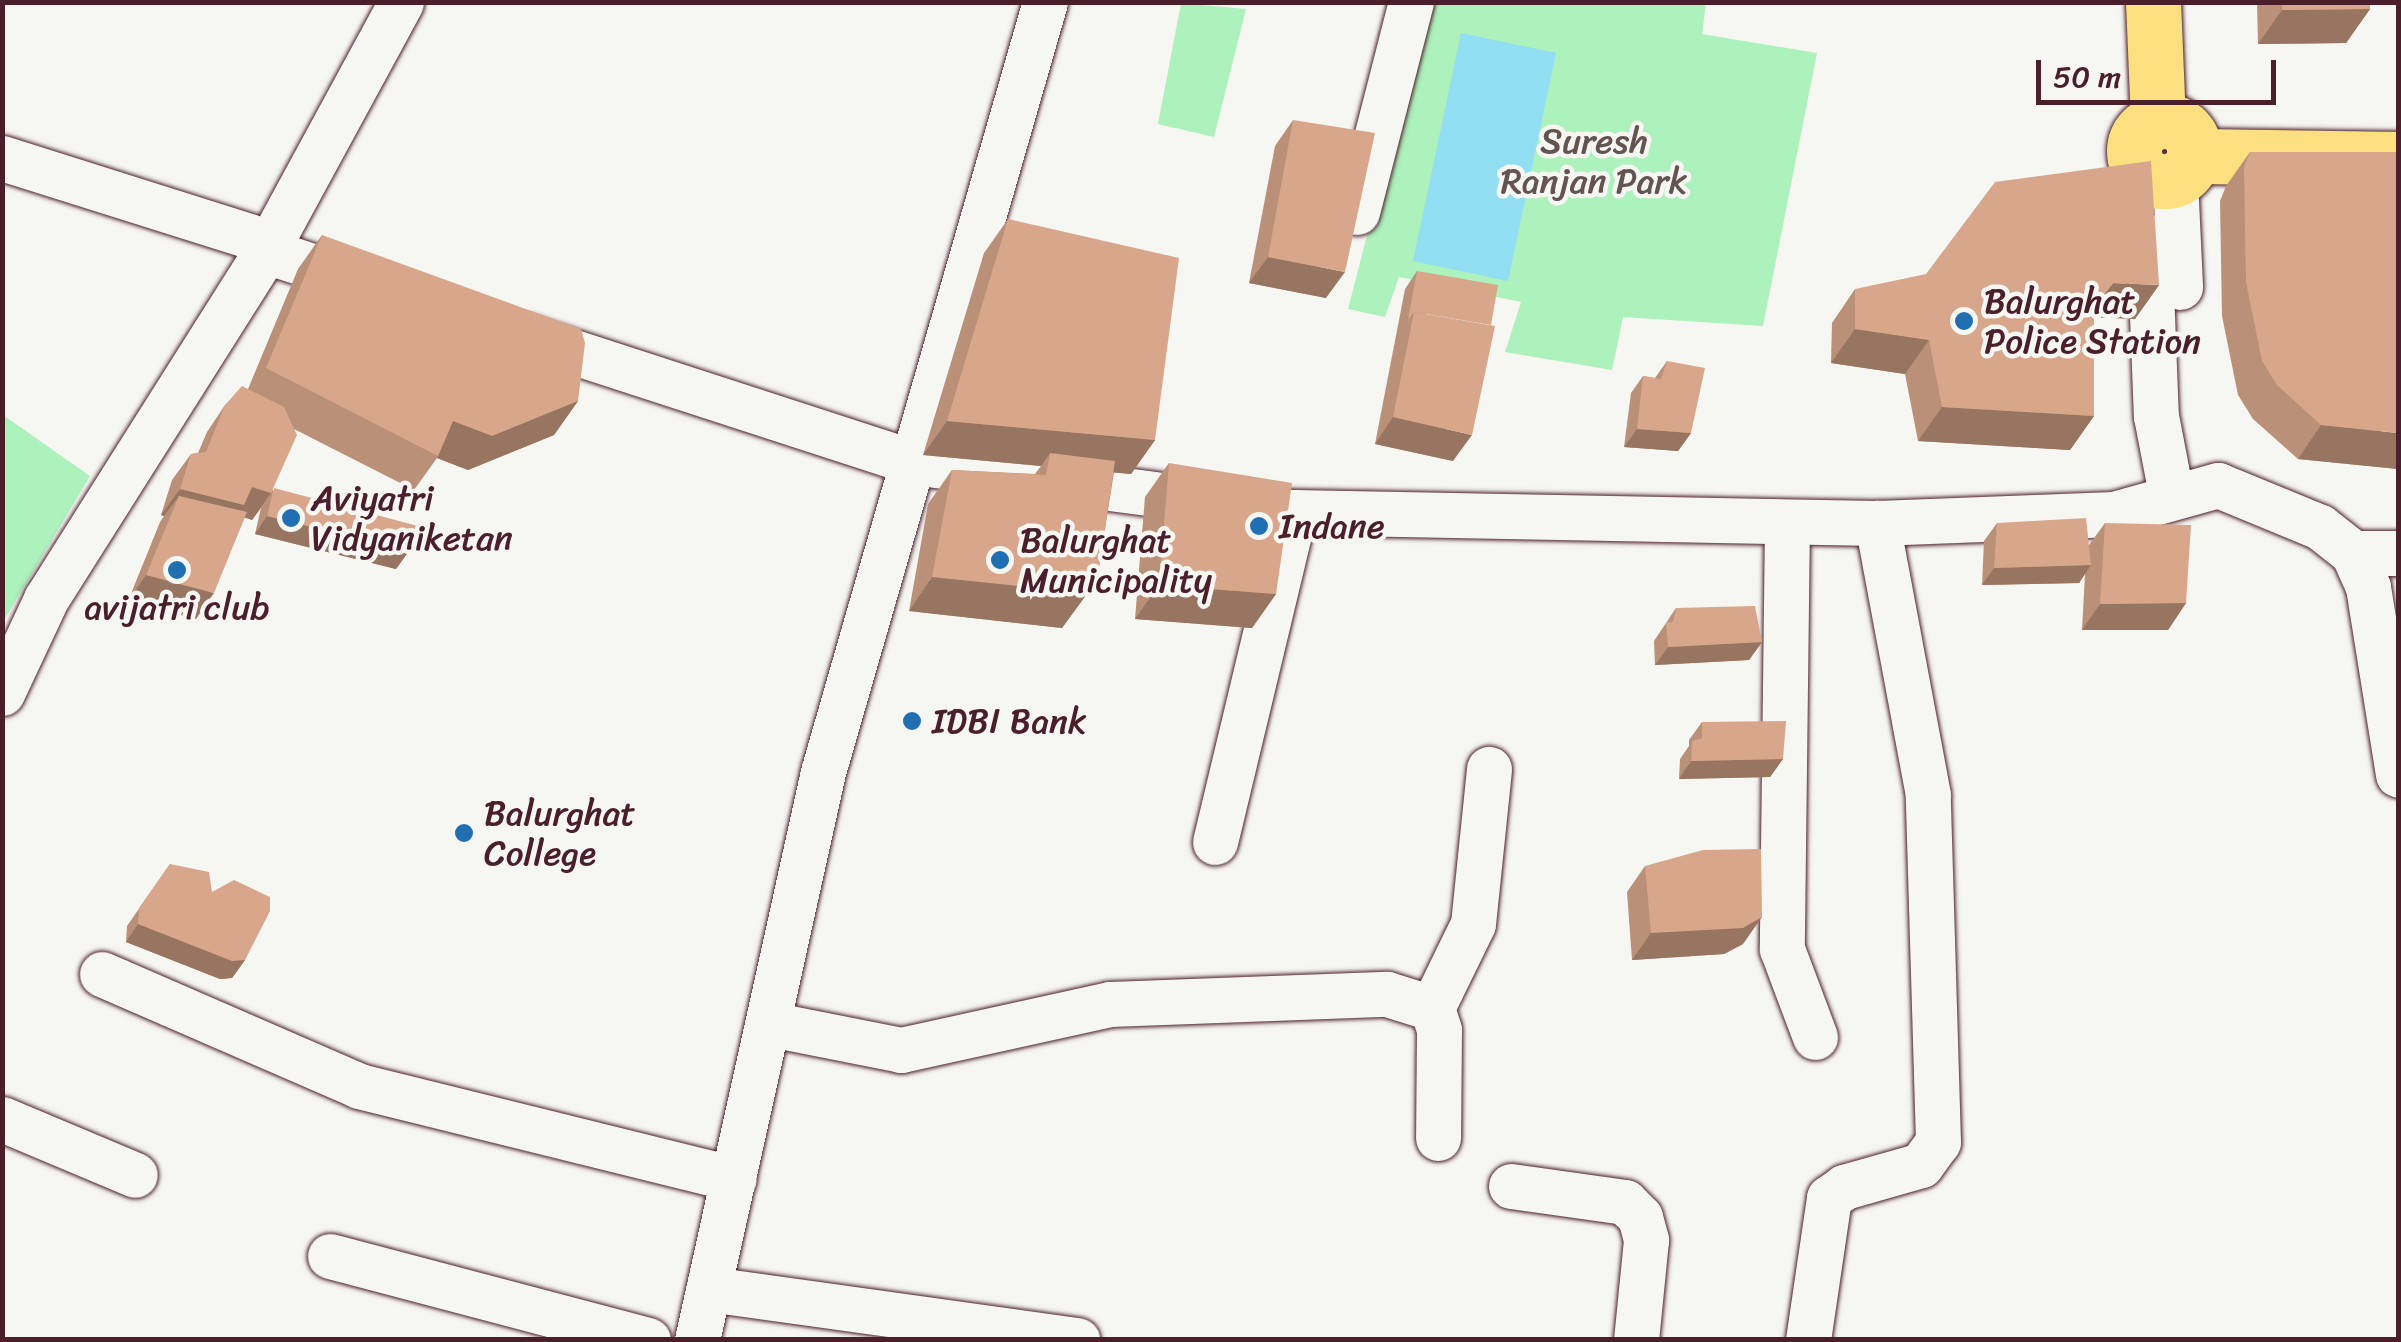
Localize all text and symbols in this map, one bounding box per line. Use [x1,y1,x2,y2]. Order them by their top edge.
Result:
scale bar [2041,40,2281,102]
text: 50 m [2053,50,2121,104]
park label: Suresh Ranjan Park [1501,120,1687,202]
place label: Balurghat Police Station [1984,280,2202,362]
marker: Balurghat Police Station [1953,310,1975,332]
place label: Aviyatri Vidyaniketan [311,477,513,559]
place label: Indane [1279,505,1385,547]
marker: Aviyatri Vidyaniketan [280,507,302,529]
marker: Indane [1248,515,1270,537]
place label: Balurghat Municipality [1020,519,1212,601]
marker: Balurghat Municipality [989,549,1011,571]
marker: avijatri club [166,559,188,581]
place label: avijatri club [85,586,269,628]
place label: IDBI Bank [932,700,1086,742]
marker: IDBI Bank [901,710,923,732]
place label: Balurghat College [484,792,636,874]
marker: Balurghat College [453,822,475,844]

